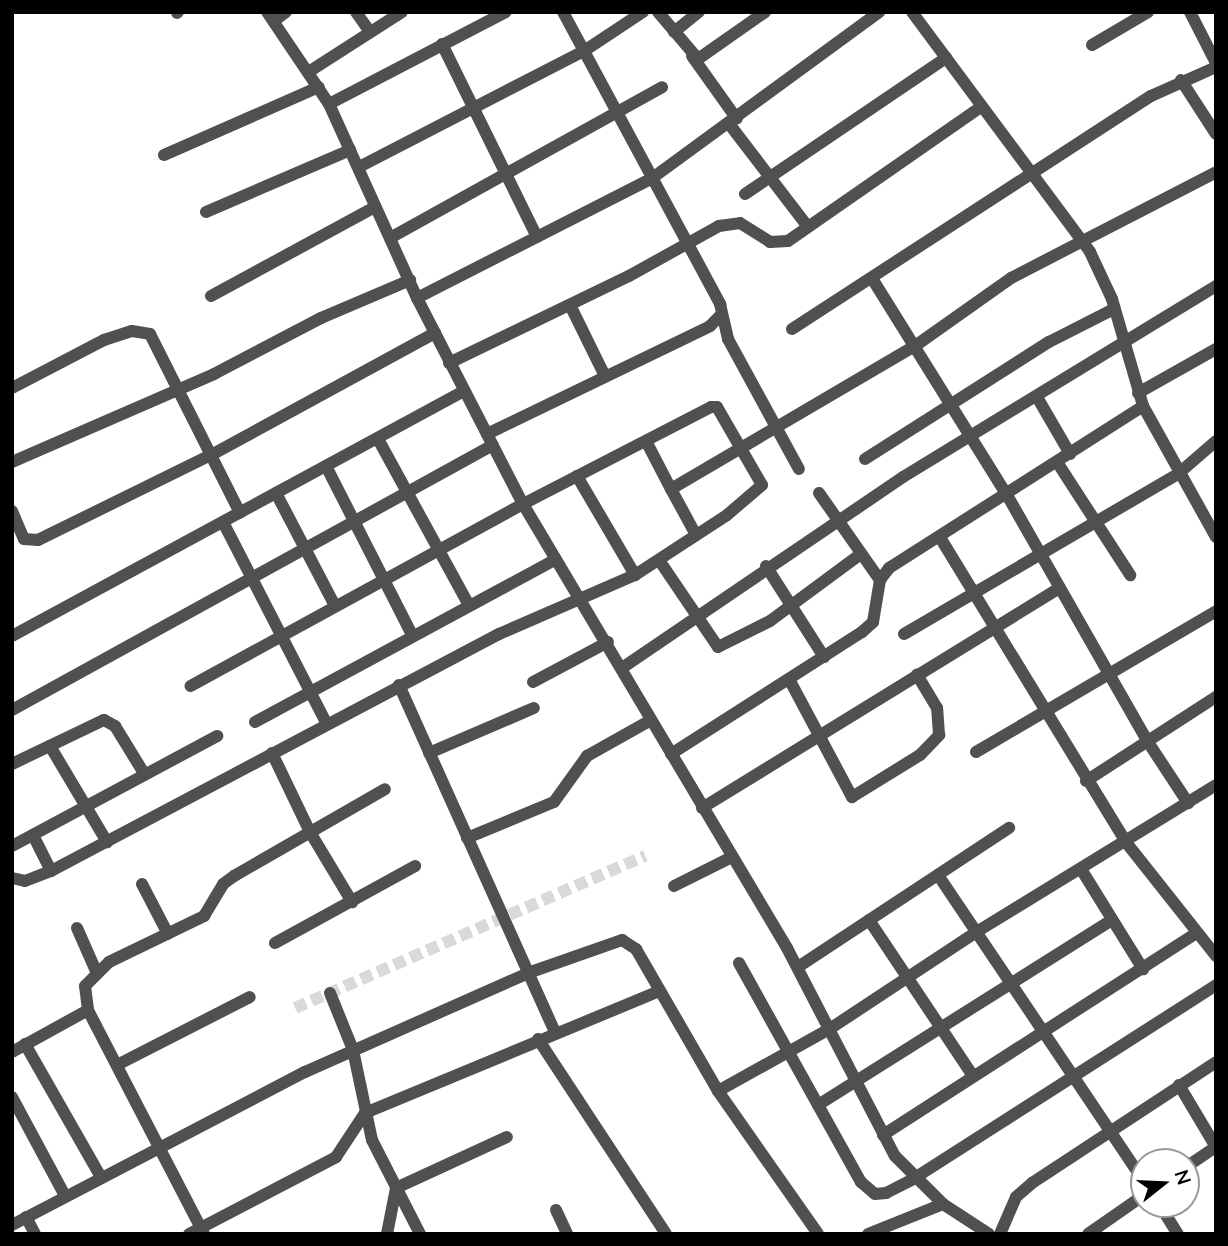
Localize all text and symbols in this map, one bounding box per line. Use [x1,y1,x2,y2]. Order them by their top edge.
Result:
north arrow [1130,1148,1200,1218]
text: N [1169,1167,1197,1188]

